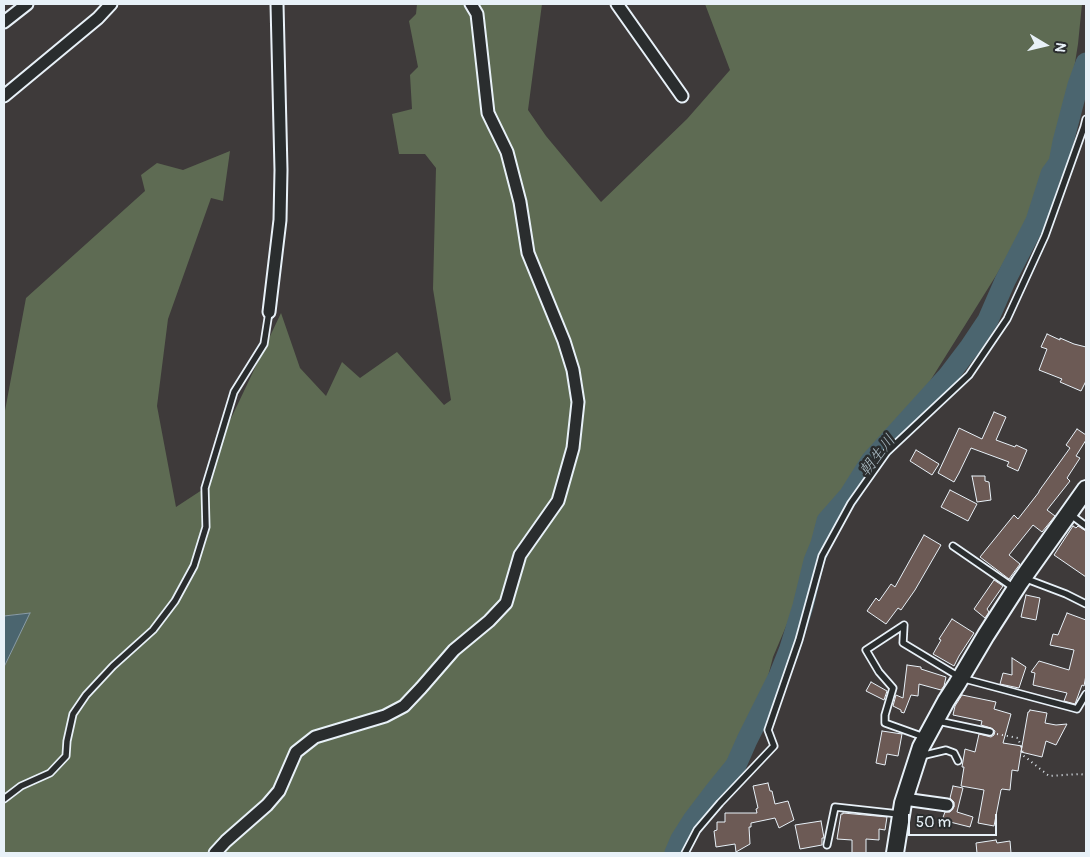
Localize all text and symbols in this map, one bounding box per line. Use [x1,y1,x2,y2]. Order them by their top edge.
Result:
north arrow [1020,20,1070,70]
text: N [1051,41,1069,53]
water label: 朝生川 [856,431,900,481]
scale bar [910,804,999,836]
text: 50 m [916,813,951,832]

